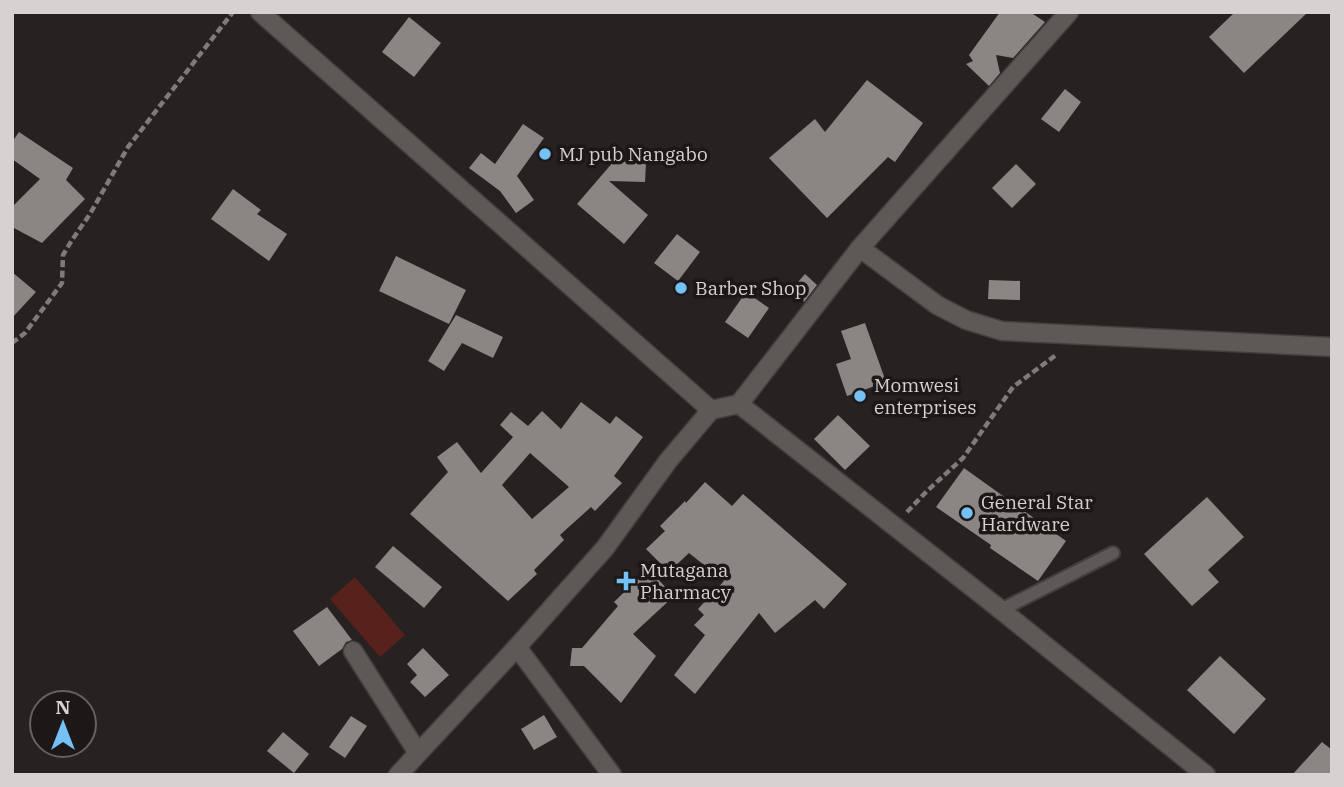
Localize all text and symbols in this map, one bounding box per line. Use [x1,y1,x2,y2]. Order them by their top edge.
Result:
place label: MJ pub Nangabo [559,142,708,166]
marker: MJ pub Nangabo [537,146,553,162]
place label: Barber Shop [695,276,806,300]
marker: Barber Shop [673,280,689,296]
place label: Momwesi enterprises [874,373,976,419]
marker: Momwesi enterprises [852,388,868,404]
place label: General Star Hardware [981,490,1093,536]
marker: General Star Hardware [959,505,975,521]
place label: Mutagana Pharmacy [640,558,732,604]
marker: Mutagana Pharmacy [618,573,634,589]
north arrow [28,689,98,759]
text: N [55,695,71,719]

